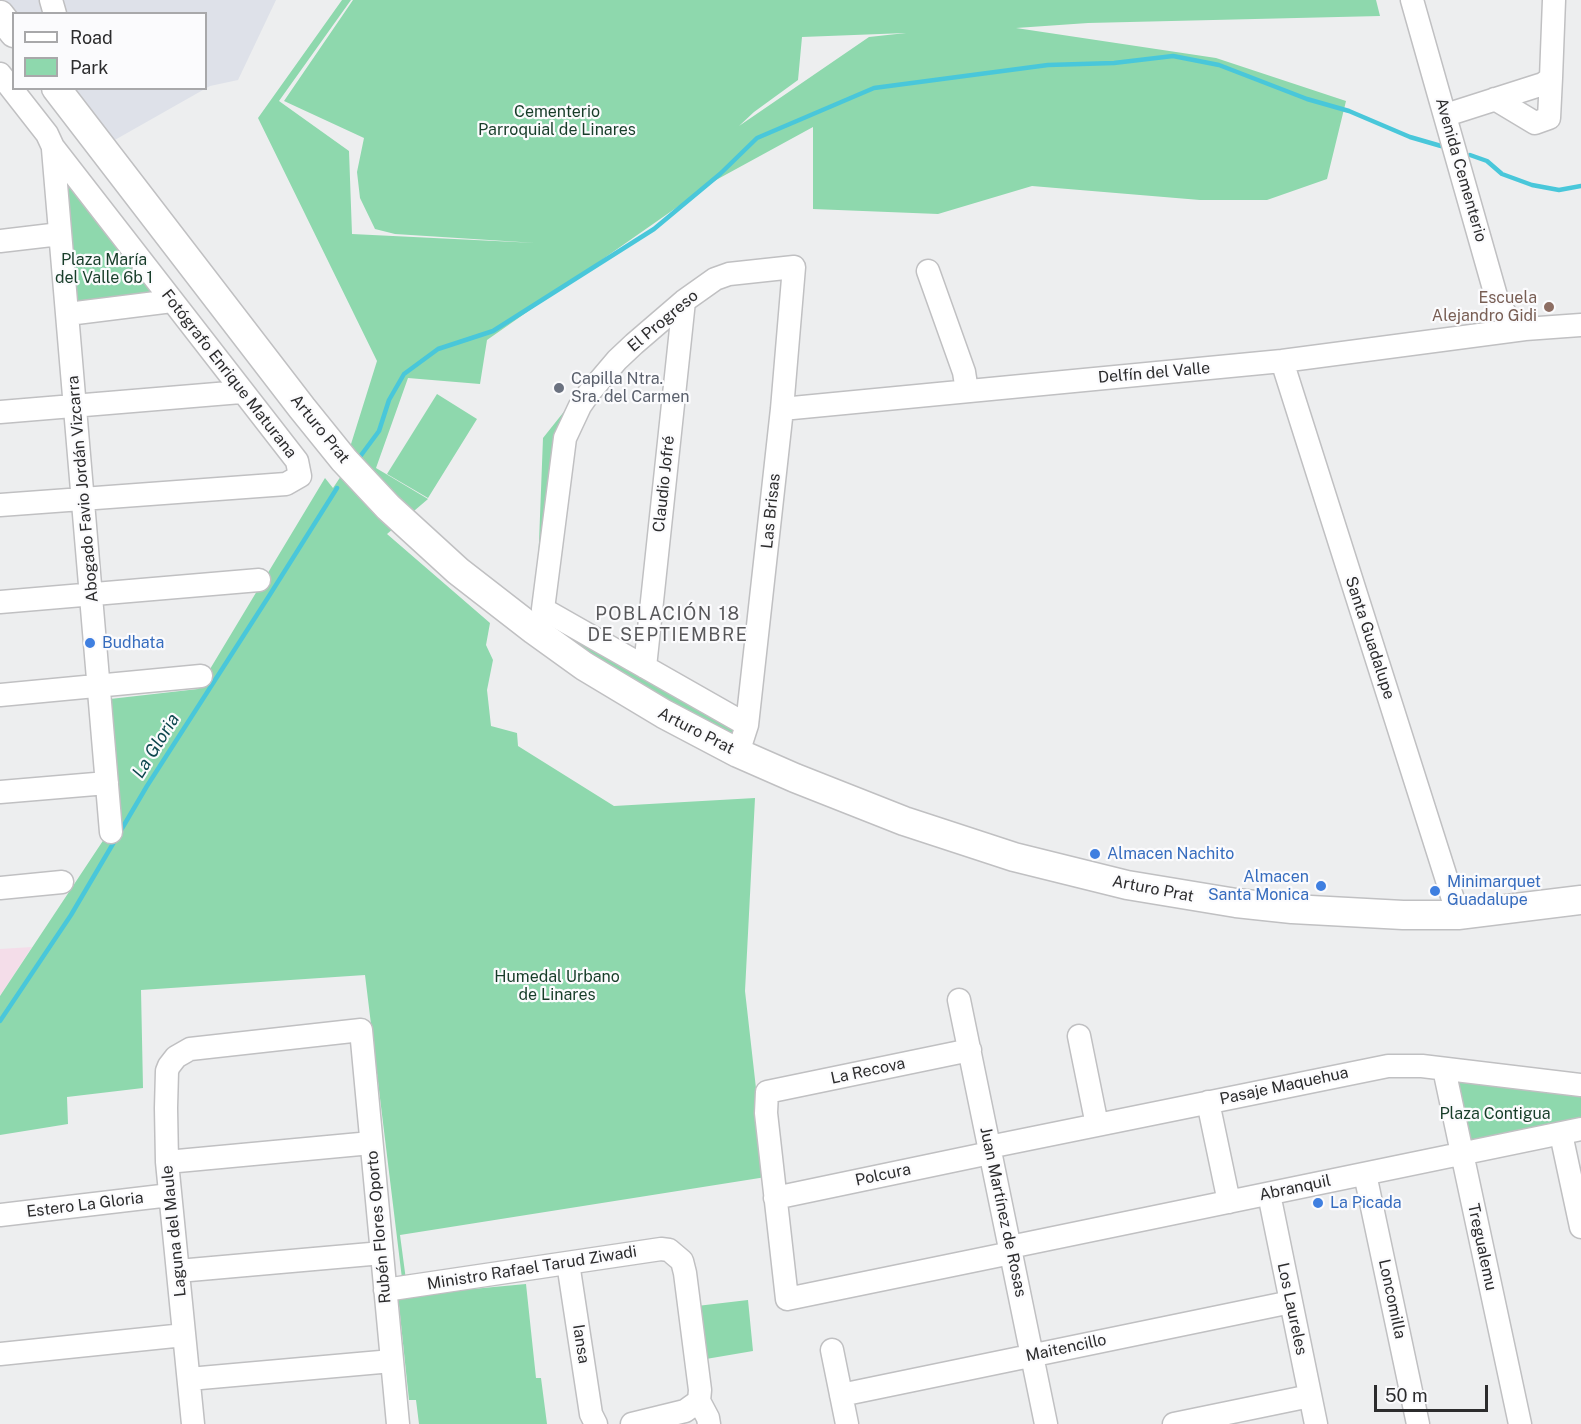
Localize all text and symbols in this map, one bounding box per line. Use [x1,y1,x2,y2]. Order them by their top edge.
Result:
legend [12,12,207,90]
text: Road [70,27,113,48]
text: Park [70,57,108,78]
street label: Avenida Cementerio [1431,96,1491,244]
park label: Cementerio Parroquial de Linares [478,102,636,140]
park label: Plaza María del Valle 6b 1 [55,250,153,288]
street label: Fotógrafo Enrique Maturana [157,286,301,462]
street label: El Progreso [624,286,702,356]
place label: Escuela Alejandro Gidi [1432,288,1537,326]
marker: Escuela Alejandro Gidi [1542,300,1556,314]
street label: Delfín del Valle [1097,359,1211,387]
place label: Capilla Ntra. Sra. del Carmen [571,369,690,407]
street label: Abogado Favio Jordán Vizcarra [64,375,102,603]
marker: Capilla Ntra. Sra. del Carmen [552,381,566,395]
street label: Arturo Prat [286,391,354,467]
street label: Claudio Jofré [649,435,679,533]
street label: Las Brisas [757,472,785,550]
street label: Santa Guadalupe [1341,574,1399,702]
district label: POBLACIÓN 18 DE SEPTIEMBRE [588,603,748,646]
place label: Budhata [102,633,164,653]
marker: Budhata [83,636,97,650]
street label: Arturo Prat [655,704,737,758]
water label: La Gloria [128,710,184,782]
place label: Almacen Nachito [1107,844,1234,864]
marker: Almacen Nachito [1088,847,1102,861]
place label: Almacen Santa Monica [1208,867,1309,905]
street label: Arturo Prat [1111,872,1195,906]
place label: Minimarquet Guadalupe [1447,872,1541,910]
marker: Almacen Santa Monica [1314,879,1328,893]
marker: Minimarquet Guadalupe [1428,884,1442,898]
park label: Humedal Urbano de Linares [494,967,620,1005]
street label: La Recova [829,1054,907,1088]
street label: Pasaje Maquehua [1218,1063,1350,1109]
park label: Plaza Contigua [1439,1104,1551,1124]
street label: Juan Martínez de Rosas [976,1125,1030,1299]
street label: Rubén Flores Oporto [363,1150,395,1304]
street label: Polcura [853,1160,913,1190]
street label: Laguna del Maule [158,1164,190,1298]
street label: Abranquil [1257,1171,1333,1205]
street label: Estero La Gloria [25,1188,145,1222]
place label: La Picada [1330,1193,1402,1213]
marker: La Picada [1311,1196,1325,1210]
street label: Tregualemu [1463,1202,1501,1292]
street label: Ministro Rafael Tarud Ziwadi [426,1242,638,1294]
street label: Loncomilla [1374,1257,1410,1341]
street label: Los Laureles [1273,1261,1311,1357]
street label: Iansa [568,1323,594,1365]
street label: Maitencillo [1024,1330,1108,1366]
scale bar [1377,1373,1491,1411]
text: 50 m [1385,1385,1428,1406]

